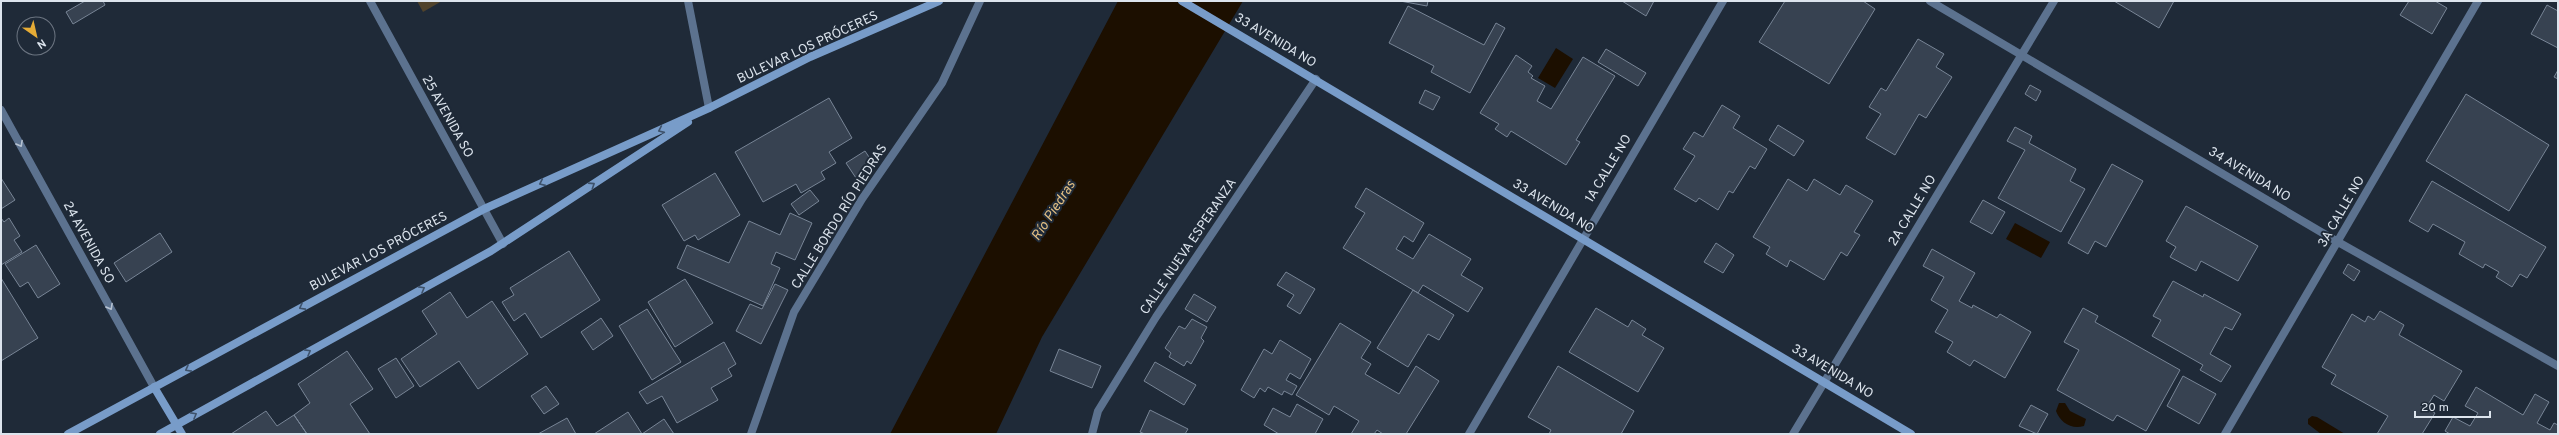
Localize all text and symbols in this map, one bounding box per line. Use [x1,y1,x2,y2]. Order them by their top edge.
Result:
street label: BULEVAR LOS PRÓCERES [734,6,881,88]
street label: 33 AVENIDA NO [1231,10,1319,72]
north arrow [16,16,56,56]
text: N [34,35,48,51]
street label: 25 AVENIDA SO [418,73,476,161]
one-way arrow [657,125,665,133]
street label: 1A CALLE NO [1582,132,1636,206]
one-way arrow [15,140,22,147]
street label: CALLE BORDO RÍO PIEDRAS [787,141,891,292]
street label: 34 AVENIDA NO [2205,144,2293,206]
street label: 2A CALLE NO [1886,173,1940,249]
street label: 3A CALLE NO [2315,173,2369,251]
street label: CALLE NUEVA ESPERANZA [1137,176,1241,318]
street label: 33 AVENIDA NO [1509,176,1597,238]
water label: Río Piedras [1028,177,1080,244]
one-way arrow [539,179,546,187]
one-way arrow [588,182,595,190]
street label: 24 AVENIDA SO [59,199,117,287]
street label: BULEVAR LOS PRÓCERES [306,207,451,295]
one-way arrow [418,287,425,294]
one-way arrow [105,303,113,310]
one-way arrow [299,303,307,310]
street label: 33 AVENIDA NO [1788,341,1876,403]
one-way arrow [304,350,311,357]
one-way arrow [185,364,192,372]
scale bar [2415,393,2490,419]
text: 20 m [2421,400,2449,416]
one-way arrow [190,412,197,420]

